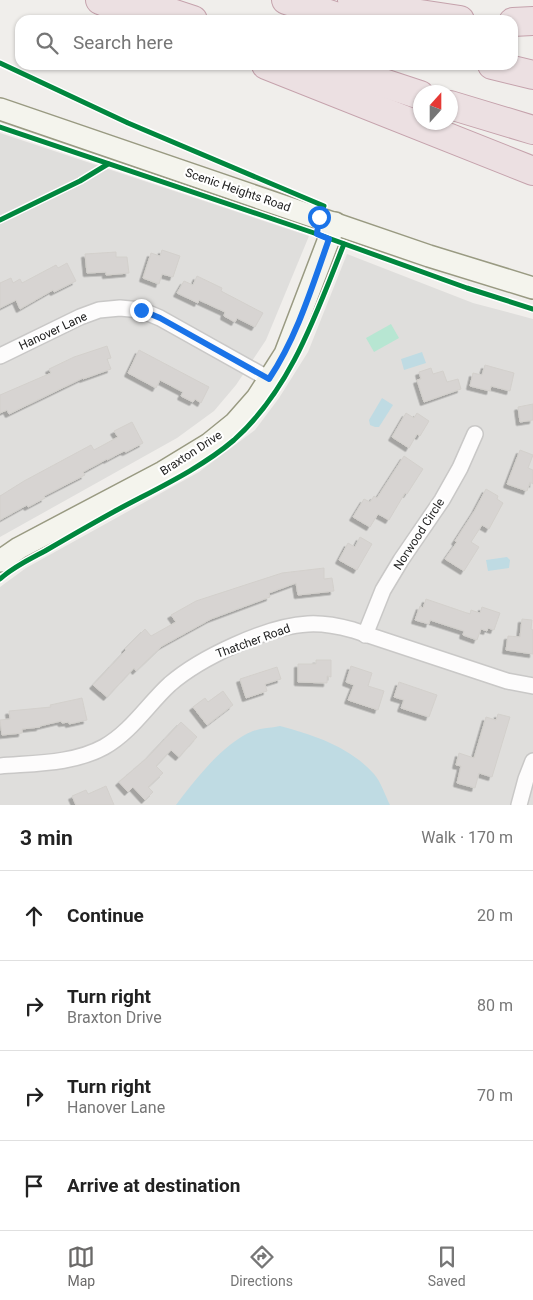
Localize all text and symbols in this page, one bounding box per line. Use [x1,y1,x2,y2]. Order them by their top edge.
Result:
search box [15,15,518,70]
icon: search [33,29,61,57]
text: Search here [73,31,173,54]
north arrow [413,85,458,130]
street label: Scenic Heights Road [184,165,292,215]
route start [308,206,331,229]
route end [130,299,153,322]
street label: Hanover Lane [17,309,89,353]
street label: Braxton Drive [157,428,225,478]
street label: Norwood Circle [391,496,447,572]
street label: Thatcher Road [214,621,292,661]
text: 3 min [20,826,73,850]
text: Walk · 170 m [421,828,513,847]
icon: ahead [20,902,48,930]
text: Continue [67,904,144,927]
text: 20 m [477,906,513,925]
text: Turn right [67,985,151,1008]
icon: right [20,992,48,1020]
text: 80 m [477,996,513,1015]
text: Braxton Drive [67,1008,162,1027]
text: Turn right [67,1075,151,1098]
icon: right [20,1082,48,1110]
text: 70 m [477,1086,513,1105]
text: Hanover Lane [67,1098,165,1117]
icon: arrive [20,1172,48,1200]
text: Arrive at destination [67,1174,240,1197]
tab: Map [67,1243,95,1289]
tab: Directions [230,1243,293,1289]
tab: Saved [428,1243,466,1289]

